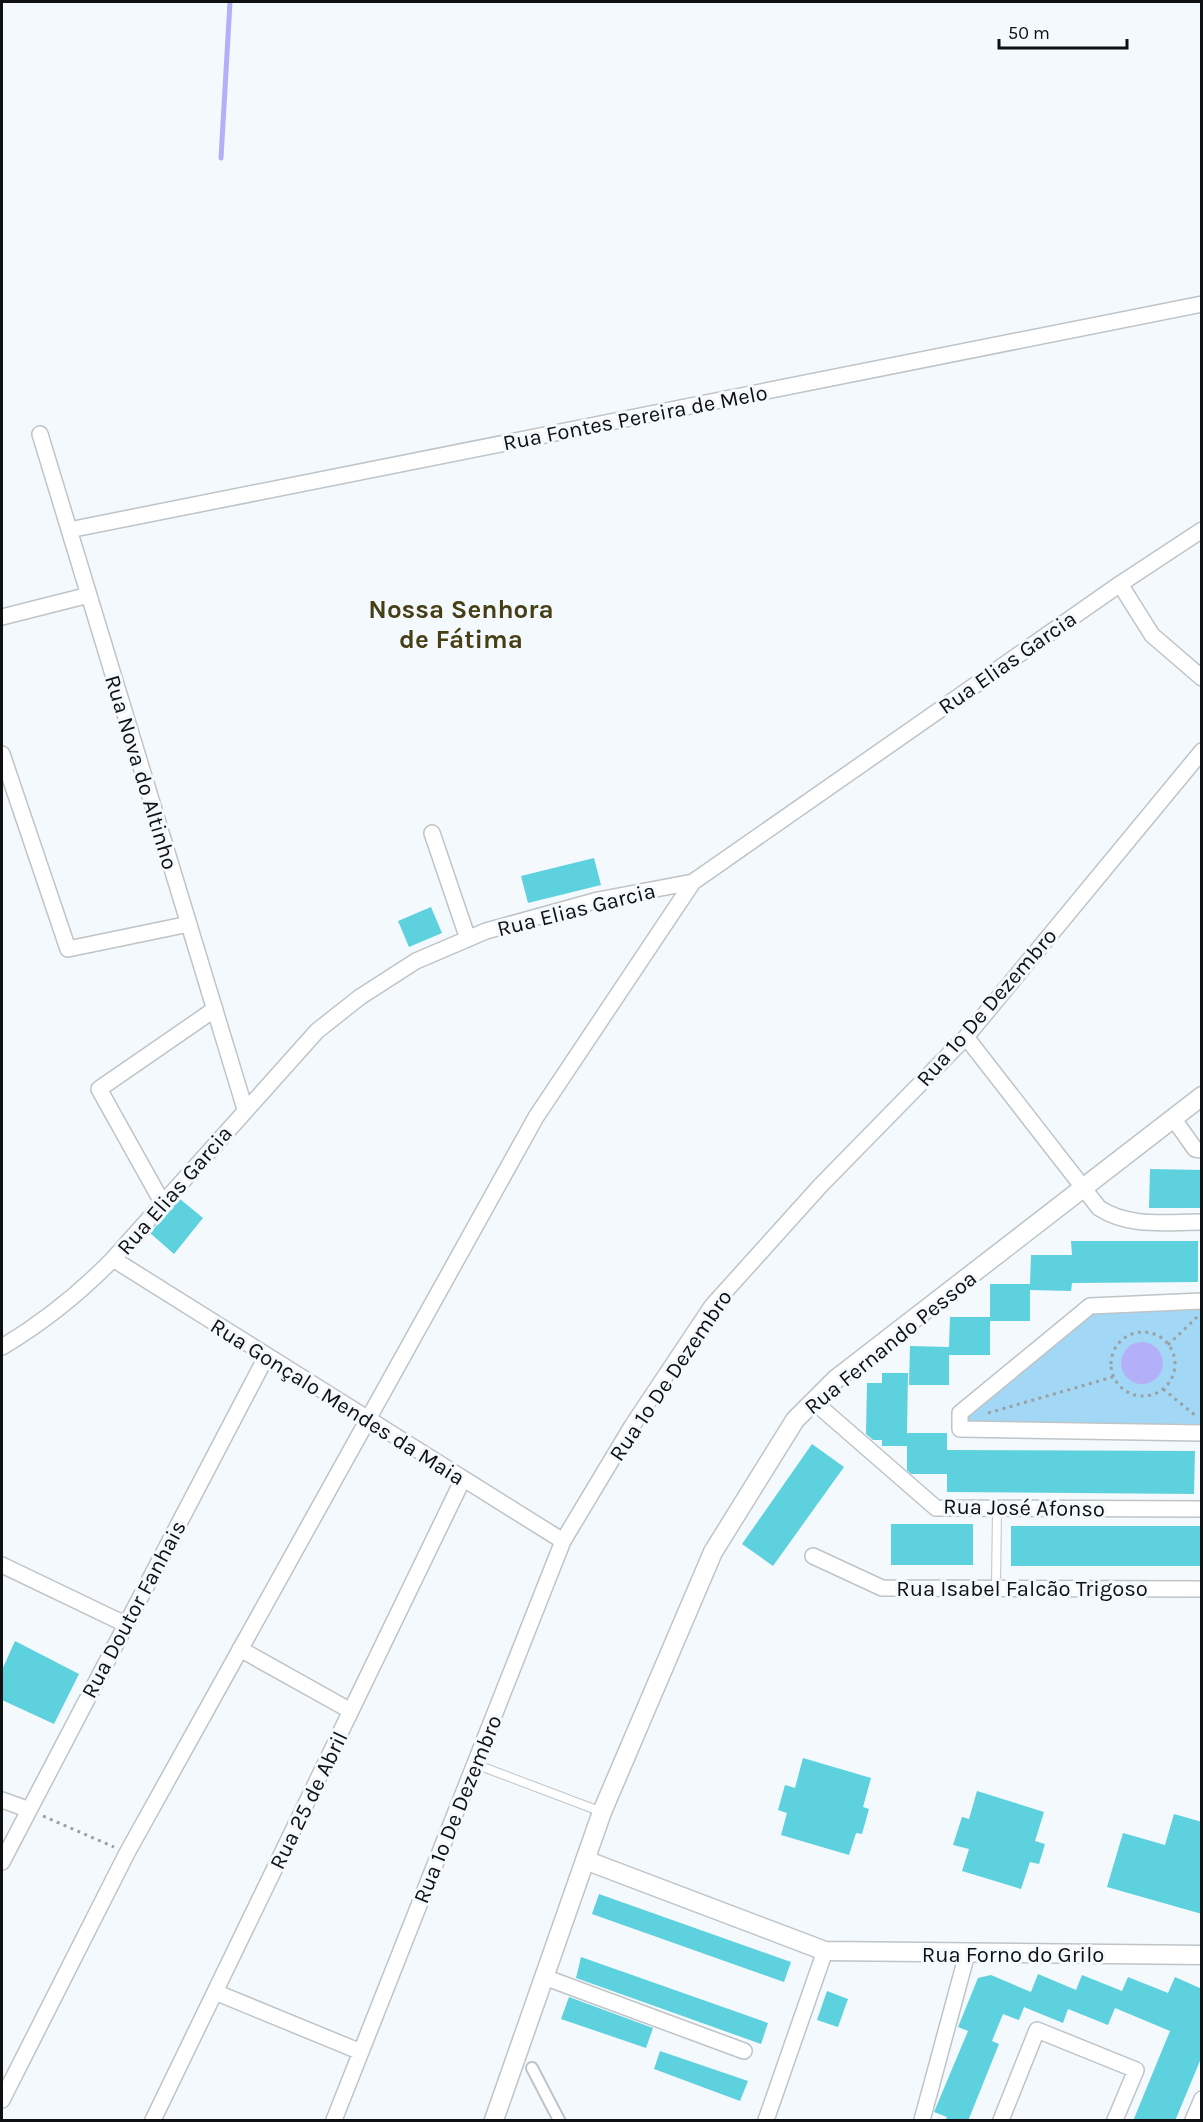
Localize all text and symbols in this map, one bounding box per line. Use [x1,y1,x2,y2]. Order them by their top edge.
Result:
scale bar [999,12,1126,50]
text: 50 m [1008,22,1050,44]
street label: Rua Fontes Pereira de Melo [501,380,770,456]
district label: Nossa Senhora de Fátima [368,594,554,655]
street label: Rua Elias Garcia [934,606,1082,720]
street label: Rua Nova do Altinho [99,672,183,873]
street label: Rua Elias Garcia [494,878,658,942]
street label: Rua 1º De Dezembro [911,923,1062,1092]
street label: Rua Elias Garcia [112,1121,238,1260]
street label: Rua Fernando Pessoa [799,1265,982,1420]
street label: Rua 1º De Dezembro [604,1285,738,1466]
street label: Rua Gonçalo Mendes da Maia [206,1313,469,1491]
street label: Rua José Afonso [943,1494,1105,1522]
street label: Rua Doutor Fanhais [76,1516,192,1703]
street label: Rua Isabel Falcão Trigoso [896,1576,1148,1602]
street label: Rua 1º De Dezembro [408,1711,508,1907]
street label: Rua 25 de Abril [264,1727,354,1874]
street label: Rua Forno do Grilo [922,1942,1104,1968]

